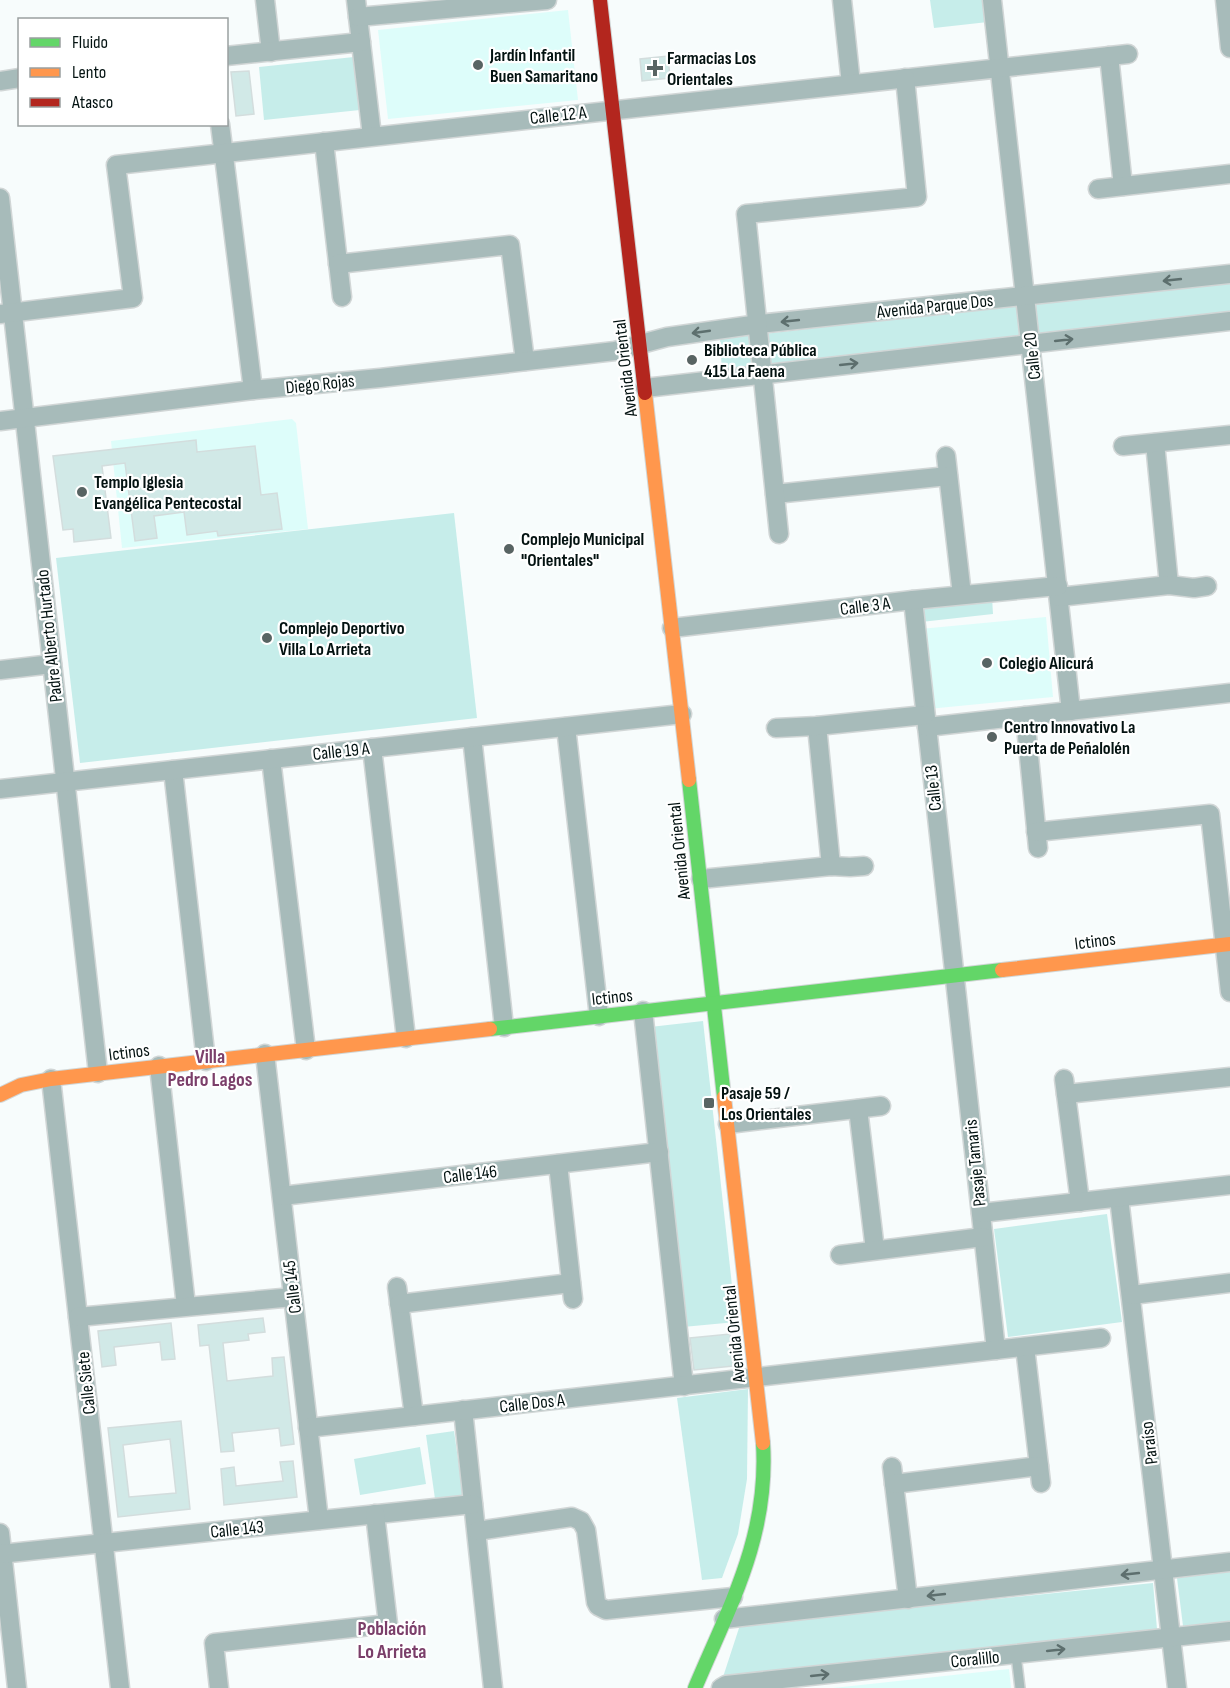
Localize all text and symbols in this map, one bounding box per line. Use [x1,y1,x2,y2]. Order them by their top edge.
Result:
legend [18,18,228,126]
text: Fluido [72,32,108,53]
place label: Jardín Infantil Buen Samaritano [489,45,598,87]
place label: Farmacias Los Orientales [667,48,756,90]
marker: Jardín Infantil Buen Samaritano [471,58,485,72]
marker: Farmacias Los Orientales [648,61,662,75]
text: Lento [72,62,106,83]
text: Atasco [71,92,113,113]
street label: Calle 12 A [529,102,588,129]
one-way arrow [1162,275,1182,286]
street label: Avenida Parque Dos [875,290,994,323]
one-way arrow [781,316,800,327]
street label: Avenida Oriental [609,318,642,419]
one-way arrow [691,327,711,338]
street label: Calle 20 [1020,331,1045,381]
one-way arrow [1054,334,1073,345]
place label: Biblioteca Pública 415 La Faena [704,340,817,382]
marker: Biblioteca Pública 415 La Faena [685,353,699,367]
one-way arrow [839,358,859,369]
street label: Diego Rojas [285,370,355,399]
place label: Templo Iglesia Evangélica Pentecostal [94,472,242,514]
marker: Templo Iglesia Evangélica Pentecostal [75,485,89,499]
place label: Complejo Municipal "Orientales" [521,529,644,571]
marker: Complejo Municipal "Orientales" [502,542,516,556]
street label: Padre Alberto Hurtado [32,569,67,703]
street label: Calle 3 A [839,593,892,620]
place label: Complejo Deportivo Villa Lo Arrieta [279,618,405,660]
marker: Complejo Deportivo Villa Lo Arrieta [260,631,274,645]
place label: Colegio Alicurá [999,653,1094,674]
marker: Colegio Alicurá [980,656,994,670]
place label: Centro Innovativo La Puerta de Peñalolén [1004,717,1135,759]
marker: Centro Innovativo La Puerta de Peñalolén [985,730,999,744]
street label: Calle 19 A [312,738,371,765]
street label: Calle 13 [921,764,946,812]
street label: Avenida Oriental [664,801,695,902]
street label: Ictinos [1073,929,1117,954]
street label: Ictinos [590,985,634,1010]
street label: Ictinos [107,1040,151,1065]
district label: Villa Pedro Lagos [168,1045,253,1092]
place label: Pasaje 59 / Los Orientales [721,1083,812,1125]
marker: Pasaje 59 / Los Orientales [702,1096,716,1110]
street label: Pasaje Tamaris [960,1118,991,1208]
street label: Calle 146 [442,1161,498,1188]
street label: Calle 145 [279,1259,306,1315]
street label: Avenida Oriental [719,1284,750,1385]
street label: Calle Siete [73,1351,100,1415]
street label: Calle Dos A [498,1390,566,1417]
street label: Paraíso [1136,1420,1163,1466]
street label: Calle 143 [209,1516,265,1543]
one-way arrow [1121,1569,1141,1580]
one-way arrow [927,1590,947,1601]
district label: Población Lo Arrieta [357,1617,427,1664]
one-way arrow [1046,1644,1065,1655]
street label: Coralillo [950,1646,1001,1673]
one-way arrow [810,1670,830,1681]

